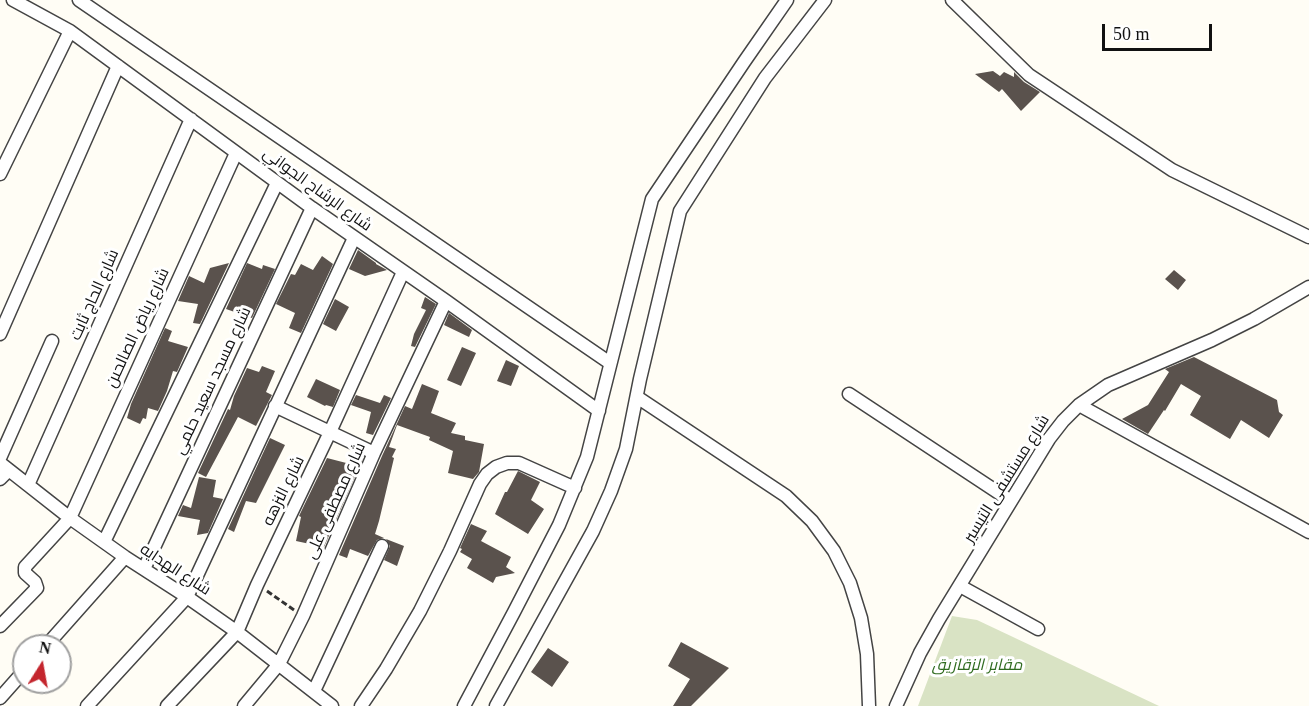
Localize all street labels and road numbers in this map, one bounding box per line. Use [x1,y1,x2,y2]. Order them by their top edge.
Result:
street label: شارع الرشاح الجواني [259,144,375,236]
street label: شارع الحاج ثابت [66,246,124,344]
street label: شارع رياض الصالحىن [102,265,174,391]
street label: شارع مسجد سعيد حلمي [170,304,256,458]
street label: شارع مستشفى التيسير [960,411,1054,547]
street label: شارع مصطفى على [302,440,370,562]
street label: شارع النزهه [259,453,309,529]
street label: شارع الهدايه [136,540,214,600]

